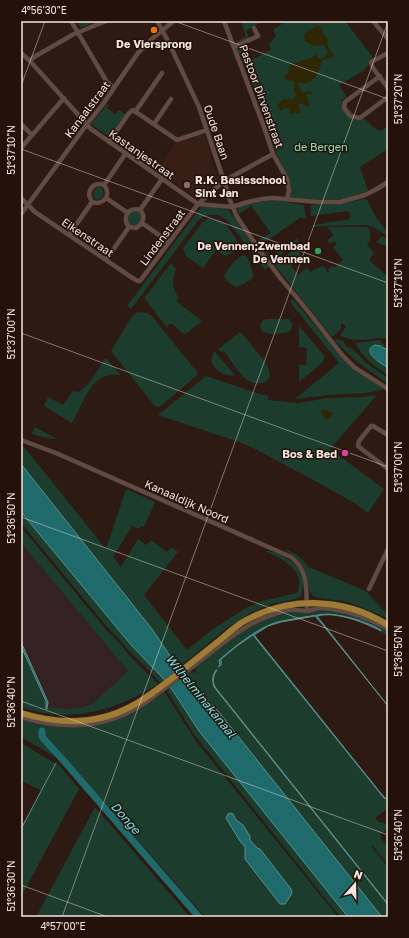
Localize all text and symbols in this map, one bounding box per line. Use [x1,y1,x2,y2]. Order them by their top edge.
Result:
text: 4°56'30"E [21,4,67,16]
marker: De Viersprong [149,25,159,35]
place label: De Viersprong [116,37,192,50]
street label: Pastoor Dirvenstraat [237,42,287,150]
text: 51°37'20"N [392,74,404,124]
street label: Kanaalstraat [61,78,113,140]
street label: Oude Baan [202,103,232,161]
text: 51°37'10"N [5,125,17,175]
street label: Kastanjestraat [107,126,177,182]
park label: de Bergen [294,140,348,153]
place label: R.K. Basisschool Sint Jan [195,173,286,199]
marker: R.K. Basisschool Sint Jan [182,180,192,190]
street label: Lindenstraat [137,206,187,268]
street label: Eikenstraat [60,215,116,259]
place label: De Vennen;Zwembad De Vennen [197,239,310,265]
marker: De Vennen;Zwembad De Vennen [313,246,323,256]
text: 51°37'10"N [392,258,404,308]
text: 51°37'00"N [5,309,17,360]
text: 51°37'00"N [392,442,404,493]
place label: Bos & Bed [282,447,337,460]
marker: Bos & Bed [340,448,350,458]
street label: Kanaaldijk Noord [143,477,231,525]
text: 51°36'50"N [5,492,17,544]
text: 51°36'50"N [392,625,404,677]
water label: Wilhelminakanaal [163,651,240,742]
text: 51°36'40"N [5,676,17,728]
water label: Donge [108,799,145,838]
text: 51°36'40"N [392,809,404,861]
text: 51°36'30"N [5,860,17,912]
north arrow [335,864,375,904]
text: N [352,867,365,882]
text: 4°57'00"E [40,920,86,932]

